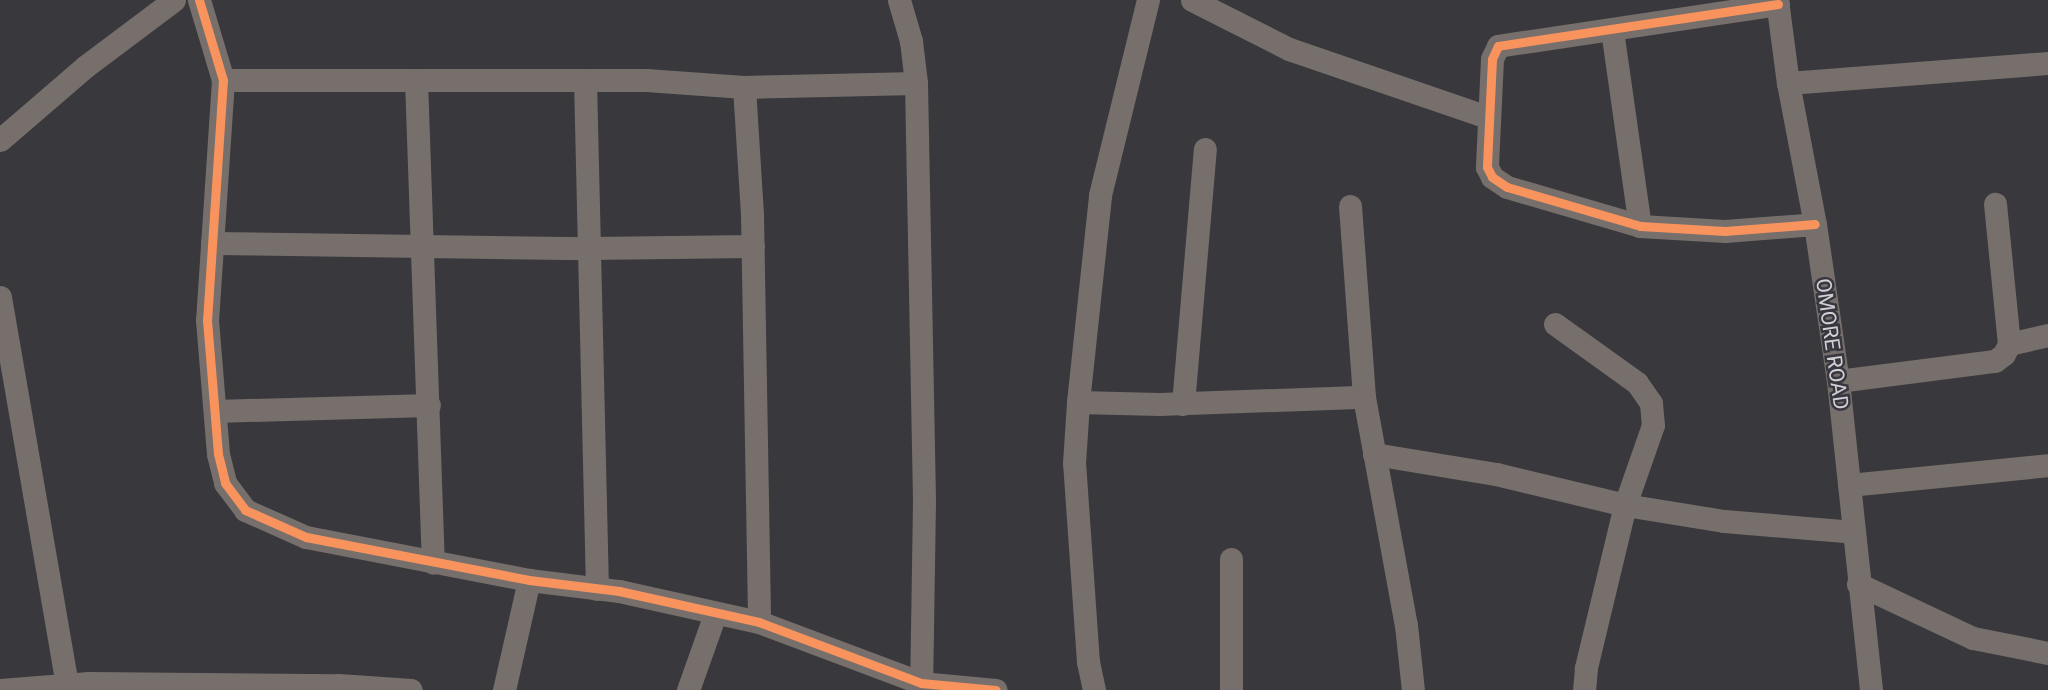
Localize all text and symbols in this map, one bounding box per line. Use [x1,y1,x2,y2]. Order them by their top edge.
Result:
street label: OMORE ROAD [1810,277,1854,411]

